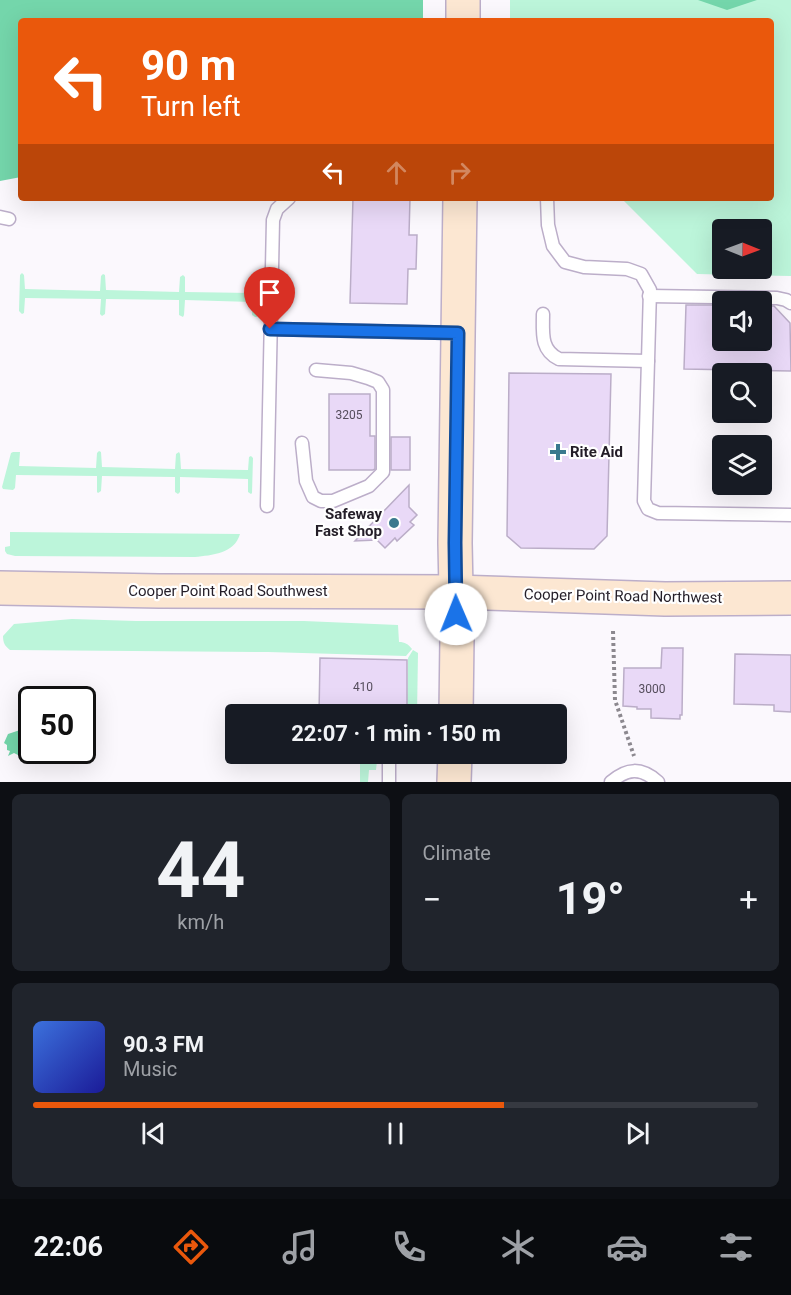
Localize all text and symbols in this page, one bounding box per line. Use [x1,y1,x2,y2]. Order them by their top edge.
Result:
text: 90 m [141,41,236,90]
icon: left [42,42,120,120]
text: Turn left [141,91,241,123]
icon: left [317,156,350,189]
icon: ahead [380,156,413,189]
icon: right [443,156,476,189]
north arrow [712,219,772,279]
map controls [712,219,772,495]
pin [244,267,295,329]
icon: arrive [253,276,286,309]
button: sound [712,291,772,351]
button: search [712,363,772,423]
house number: 3205 [336,408,363,422]
button: layers [712,435,772,495]
place label: Rite Aid [570,443,623,461]
marker: Rite Aid [551,445,565,459]
place label: Safeway Fast Shop [315,505,382,540]
marker: Safeway Fast Shop [387,516,401,530]
street label: Cooper Point Road Southwest [128,582,328,600]
position arrow [424,582,488,646]
street label: Cooper Point Road Northwest [524,585,722,607]
house number: 410 [353,680,373,694]
house number: 3000 [639,682,666,696]
speed limit sign: 50 [18,686,96,764]
text: 22:07 · 1 min · 150 m [291,721,501,746]
text: 44 [156,825,246,916]
text: Climate [423,841,491,865]
text: 19° [556,872,625,925]
text: − [423,880,441,919]
text: + [739,880,758,919]
text: km/h [177,910,224,934]
text: 90.3 FM [123,1032,204,1057]
text: Music [123,1057,177,1081]
icon: previous [137,1117,170,1150]
icon: pause [379,1117,412,1150]
icon: next [621,1117,654,1150]
icon: directions [170,1226,212,1268]
icon: music [279,1226,321,1268]
icon: phone [388,1226,430,1268]
icon: climate [497,1226,539,1268]
icon: car [606,1226,648,1268]
icon: filters [715,1226,757,1268]
text: 22:06 [34,1231,103,1263]

